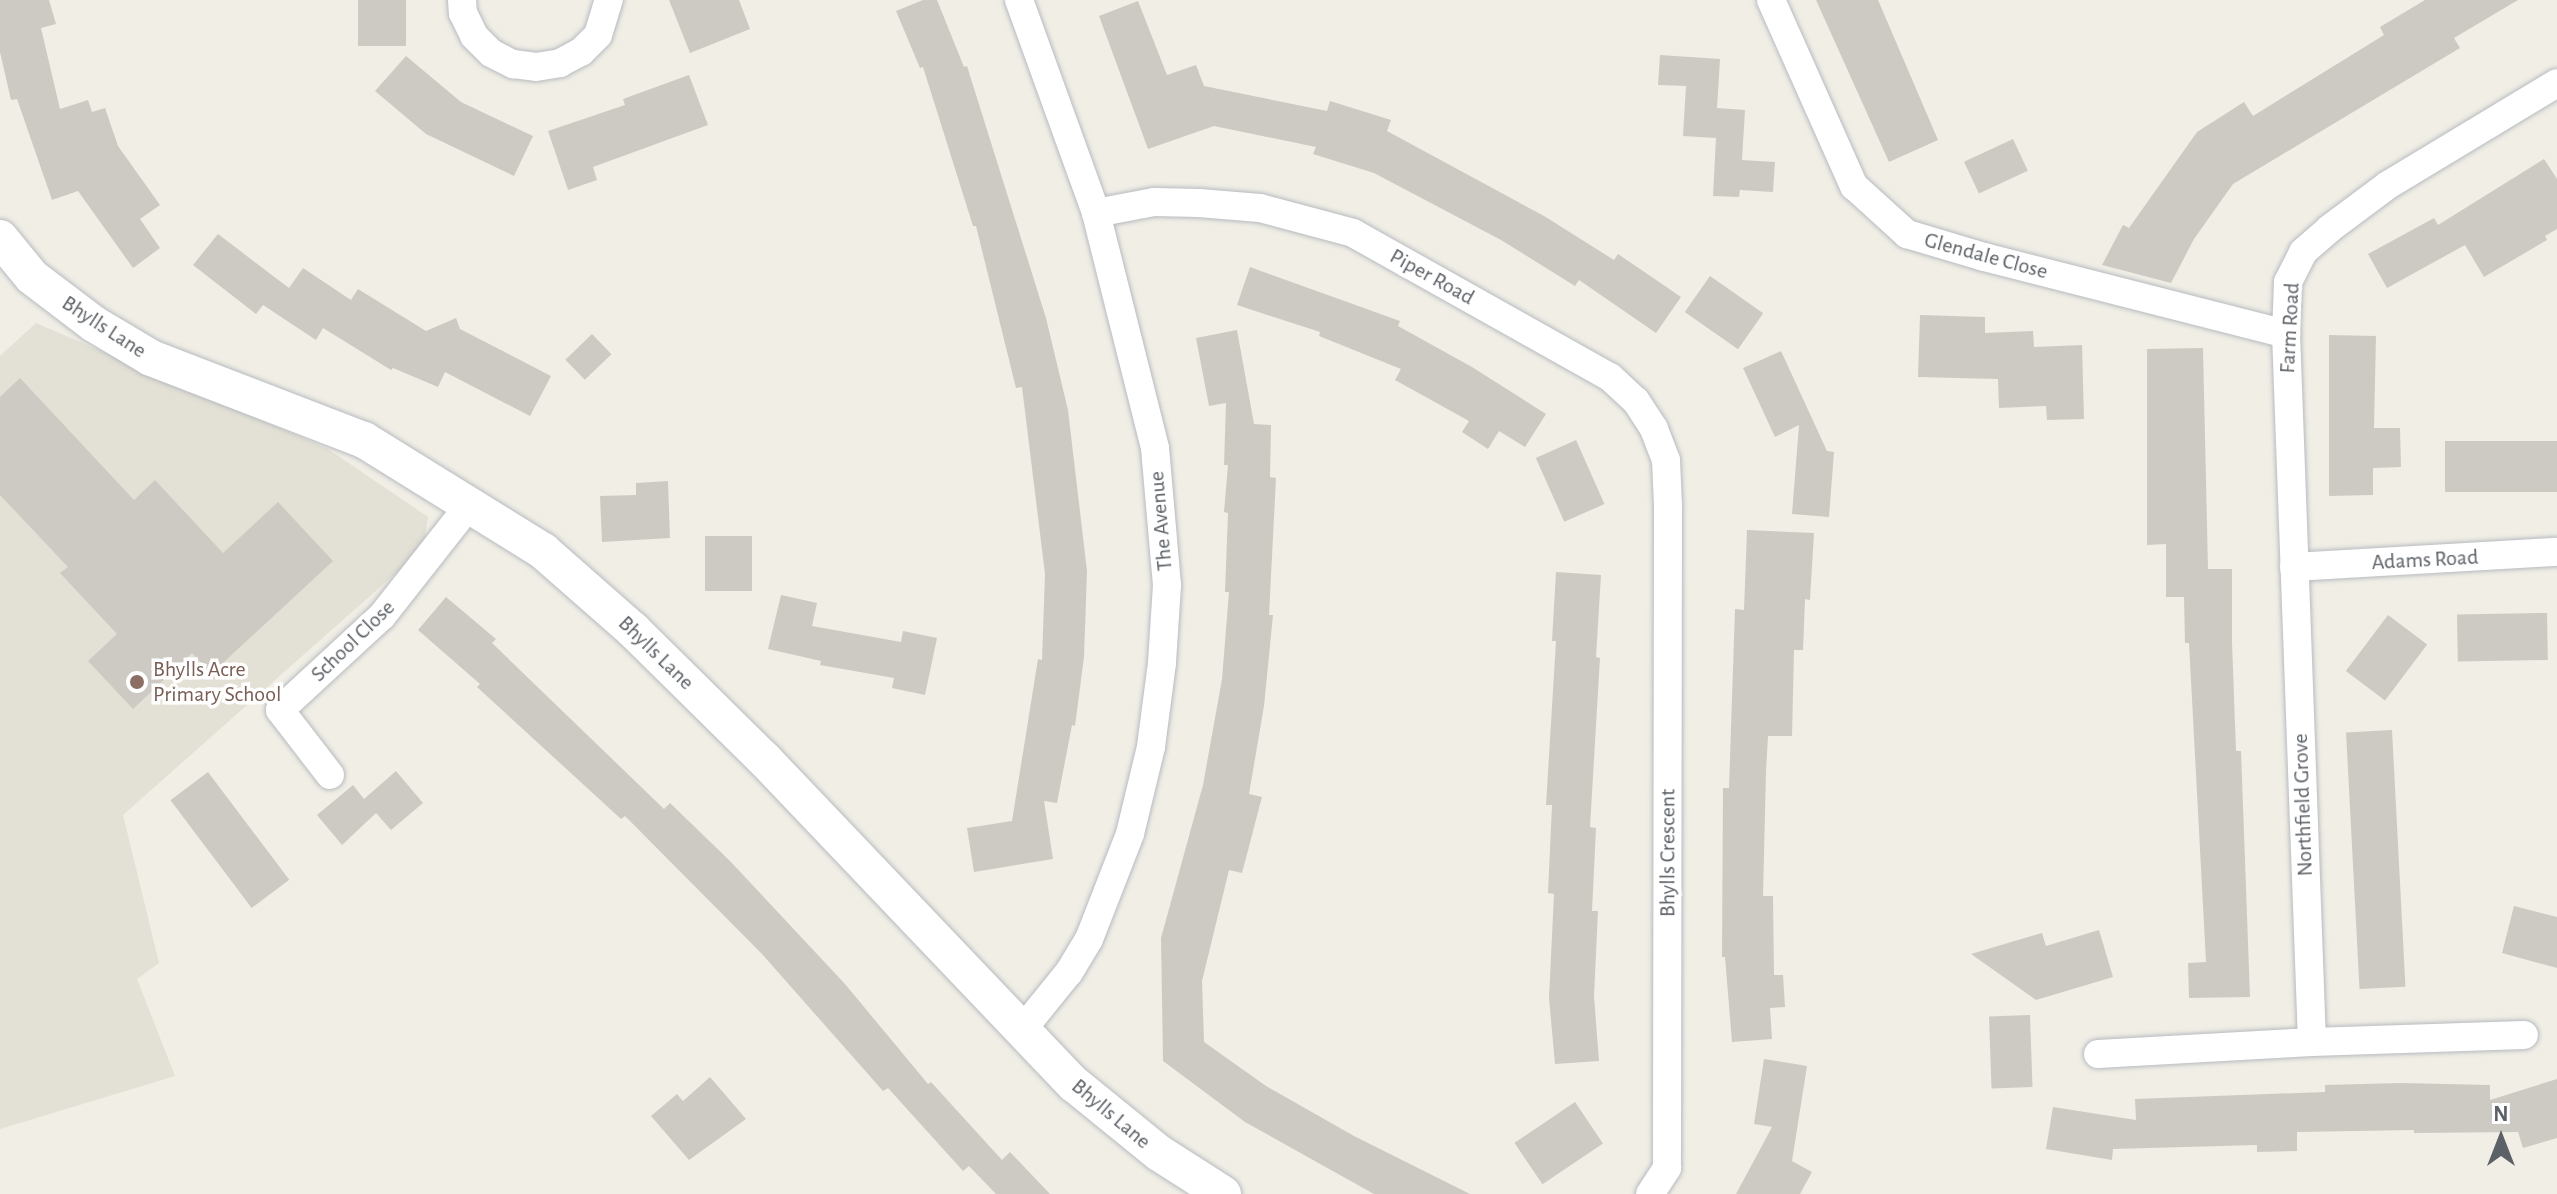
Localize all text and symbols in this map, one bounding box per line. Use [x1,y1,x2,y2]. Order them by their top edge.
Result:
street label: Glendale Close [1921,227,2051,285]
street label: Piper Road [1385,243,1479,311]
street label: Farm Road [2274,282,2306,374]
street label: Bhylls Lane [57,290,151,364]
street label: The Avenue [1143,470,1179,572]
street label: Adams Road [2371,544,2479,576]
street label: School Close [306,595,400,687]
street label: Bhylls Lane [612,610,700,696]
place label: Bhylls Acre Primary School [153,656,281,708]
marker: Bhylls Acre Primary School [128,673,146,691]
street label: Northfield Grove [2287,733,2319,877]
street label: Bhylls Crescent [1655,789,1681,917]
street label: Bhylls Lane [1066,1073,1156,1155]
north arrow [2461,1098,2541,1178]
text: N [2493,1103,2509,1125]

